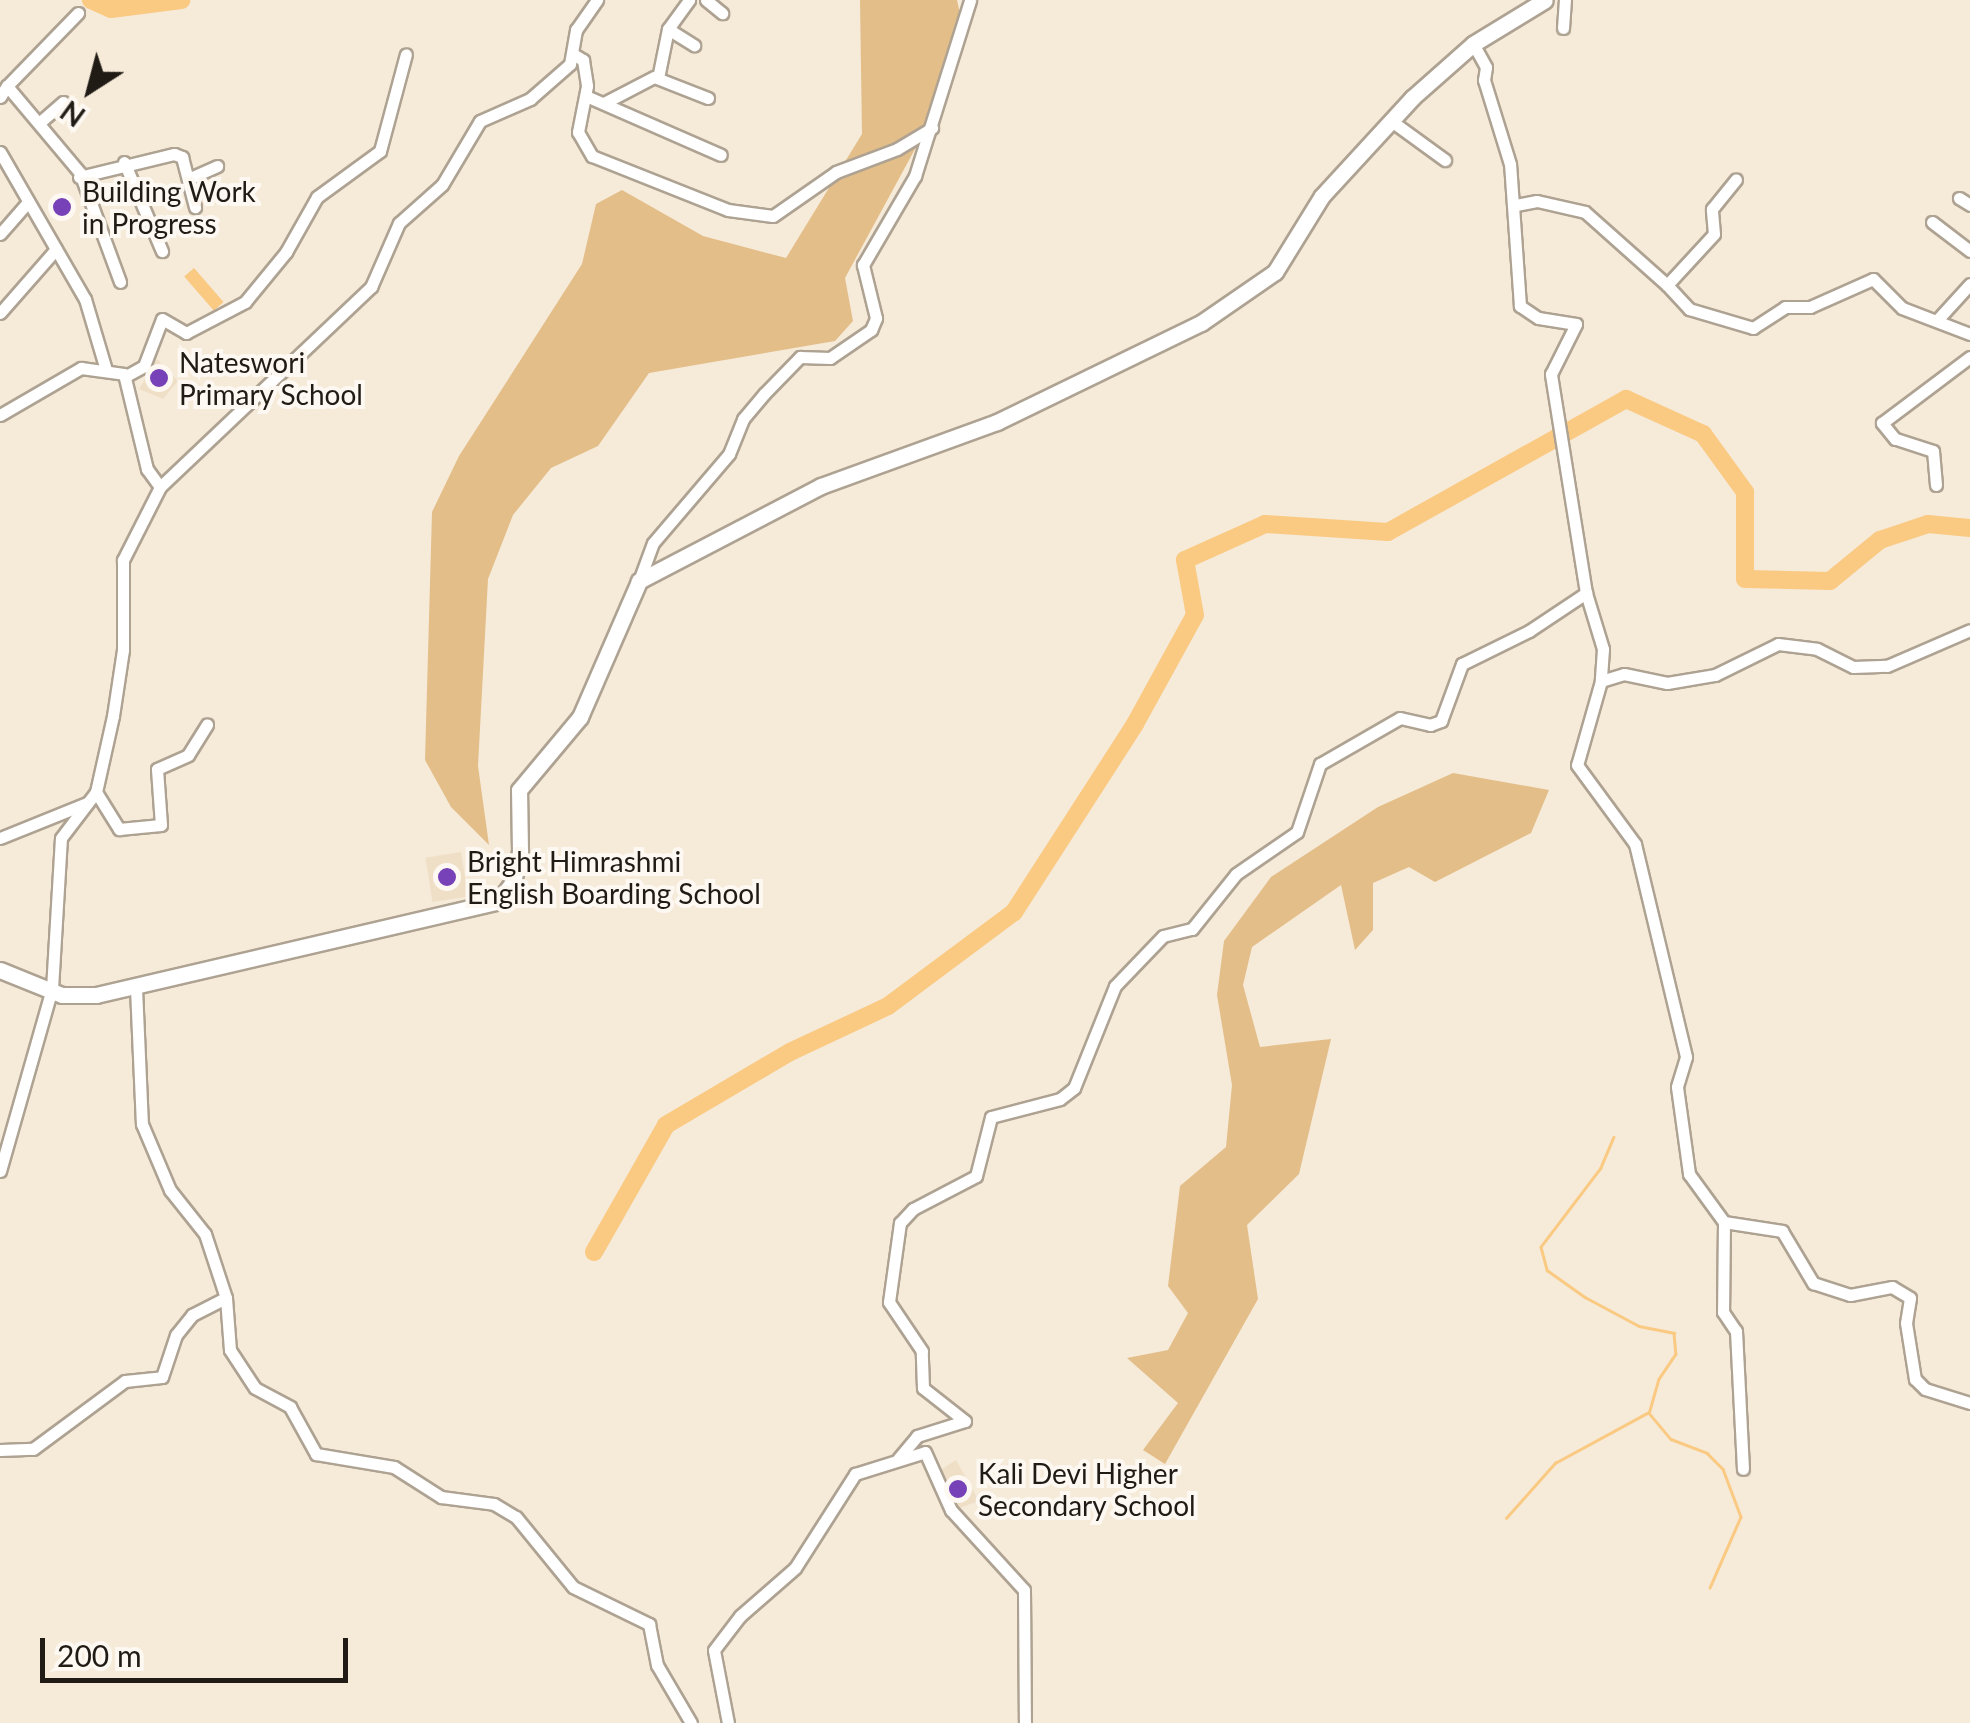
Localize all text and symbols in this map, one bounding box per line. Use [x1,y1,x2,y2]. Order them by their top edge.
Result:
north arrow [40,40,140,140]
text: N [54,94,91,134]
place label: Building Work in Progress [82,174,256,240]
marker: Building Work in Progress [51,196,73,218]
place label: Nateswori Primary School [179,345,364,411]
marker: Nateswori Primary School [148,367,170,389]
place label: Bright Himrashmi English Boarding School [467,844,761,910]
marker: Bright Himrashmi English Boarding School [436,866,458,888]
place label: Kali Devi Higher Secondary School [978,1456,1196,1522]
marker: Kali Devi Higher Secondary School [947,1478,969,1500]
scale bar [45,1618,352,1680]
text: 200 m [57,1637,142,1673]

